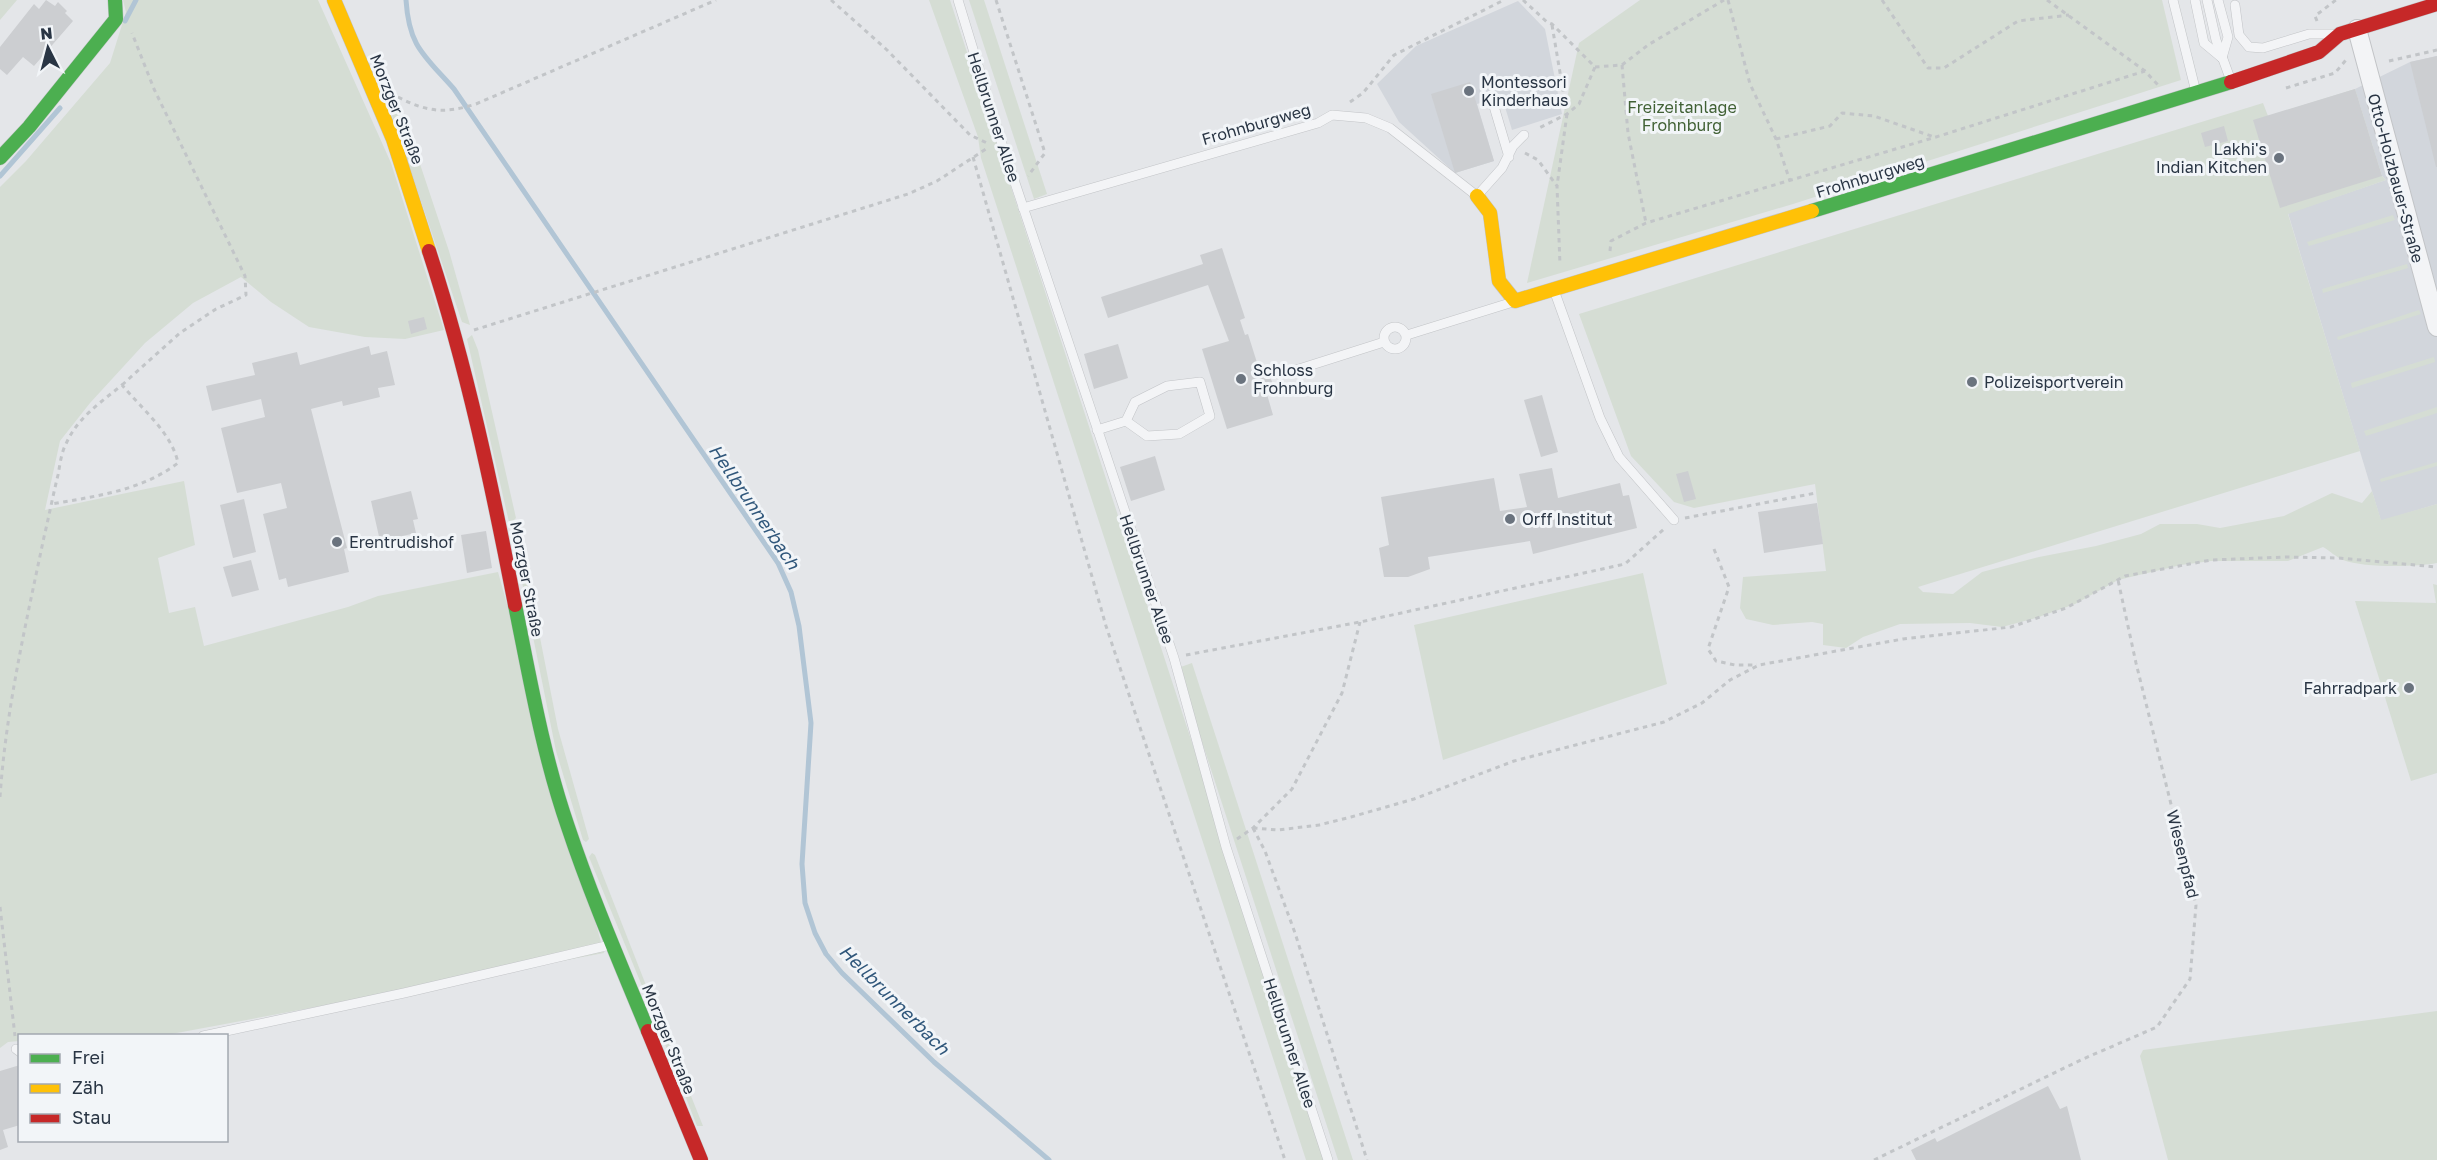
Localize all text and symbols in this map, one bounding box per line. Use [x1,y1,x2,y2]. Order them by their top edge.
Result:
north arrow [18,18,78,78]
text: N [39,23,54,44]
street label: Hellbrunner Allee [964,49,1024,185]
street label: Morzger Straße [366,51,428,167]
place label: Montessori Kinderhaus [1481,72,1569,110]
marker: Montessori Kinderhaus [1462,84,1476,98]
street label: Otto-Holzbauer-Straße [2364,91,2428,265]
park label: Freizeitanlage Frohnburg [1627,97,1737,135]
street label: Frohnburgweg [1199,99,1313,149]
place label: Lakhi's Indian Kitchen [2156,139,2267,177]
street label: Frohnburgweg [1813,150,1927,202]
marker: Lakhi's Indian Kitchen [2272,151,2286,165]
place label: Schloss Frohnburg [1253,360,1333,398]
marker: Schloss Frohnburg [1234,372,1248,386]
place label: Polizeisportverein [1984,372,2124,392]
marker: Polizeisportverein [1965,375,1979,389]
water label: Hellbrunnerbach [705,440,805,574]
place label: Orff Institut [1522,509,1613,529]
street label: Hellbrunner Allee [1115,512,1179,646]
marker: Orff Institut [1503,512,1517,526]
street label: Morzger Straße [506,520,548,638]
place label: Erentrudishof [349,532,454,552]
marker: Erentrudishof [330,535,344,549]
place label: Fahrradpark [2304,678,2397,698]
marker: Fahrradpark [2402,681,2416,695]
street label: Wiesenpfad [2162,808,2204,900]
water label: Hellbrunnerbach [835,940,955,1059]
street label: Hellbrunner Allee [1260,975,1320,1111]
street label: Morzger Straße [638,981,700,1097]
legend [18,1034,228,1142]
text: Frei [72,1046,105,1068]
text: Zäh [72,1076,104,1098]
text: Stau [72,1106,111,1128]

